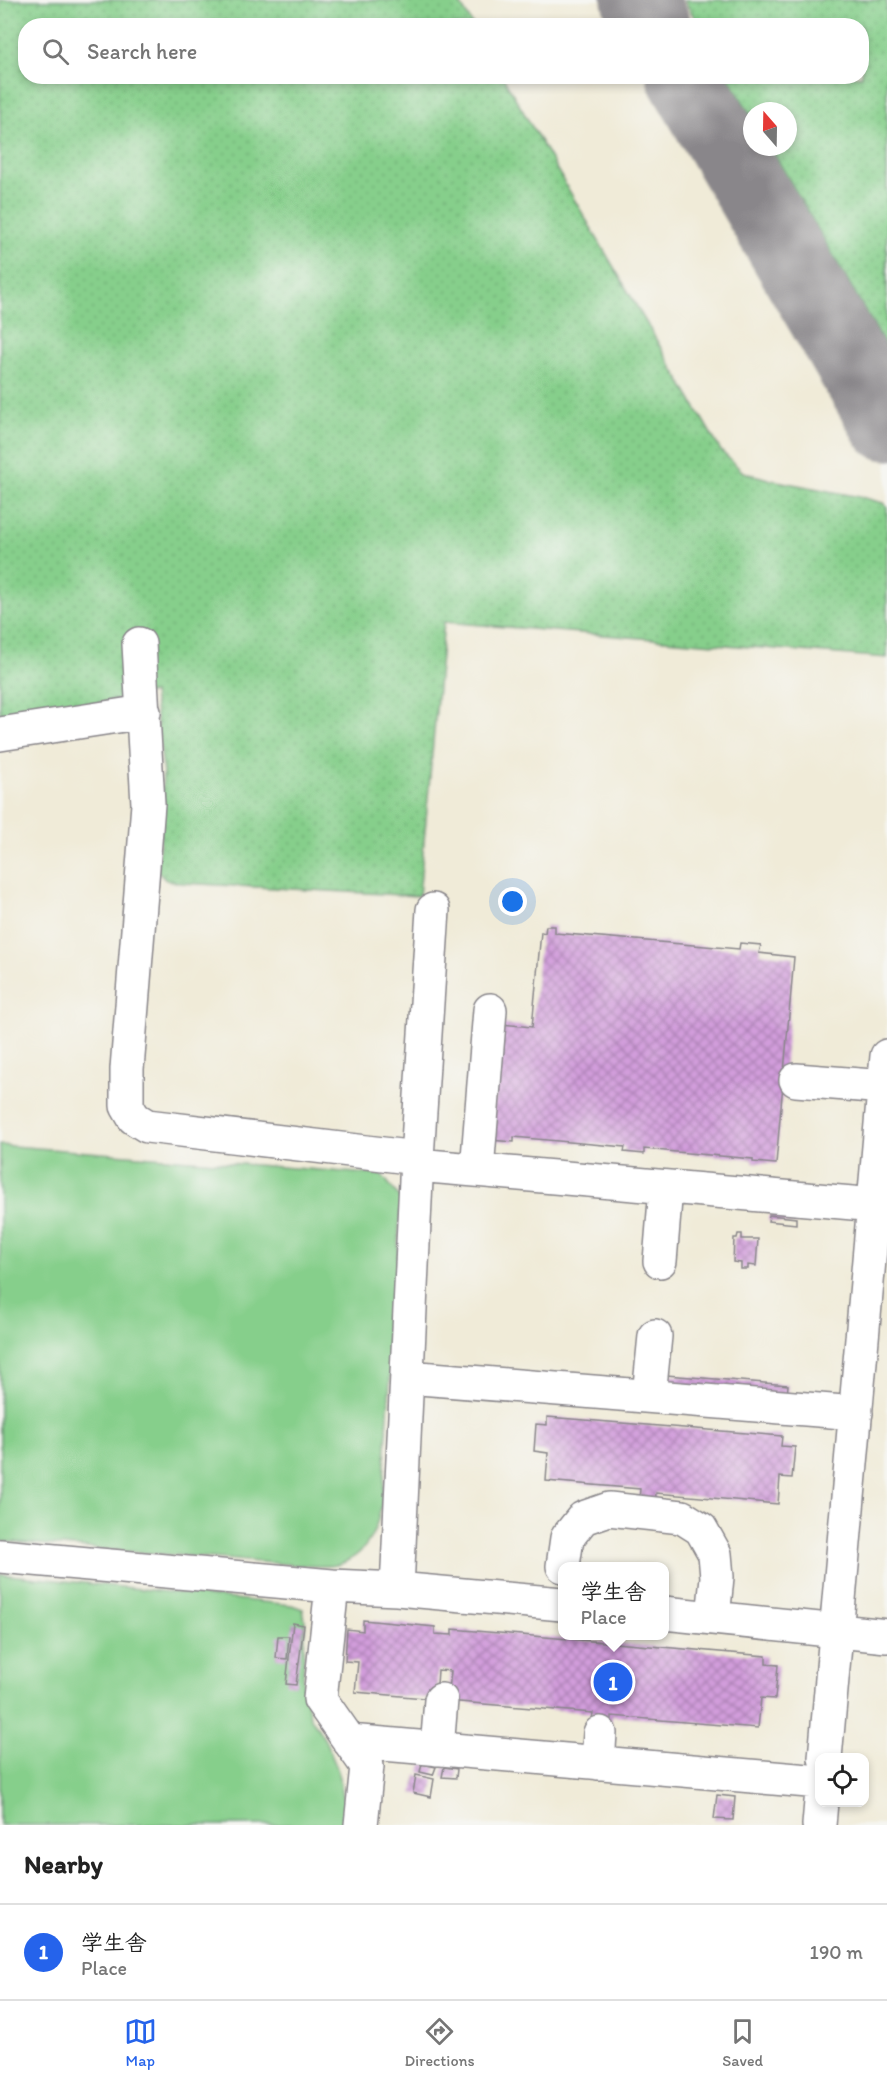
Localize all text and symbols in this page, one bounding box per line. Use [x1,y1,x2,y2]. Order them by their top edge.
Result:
search box [18,18,869,84]
icon: search [39,35,72,68]
text: Search here [87,38,197,65]
north arrow [743,102,797,156]
your location [498,887,527,916]
popup [558,1562,669,1640]
text: 学生舎 [580,1578,647,1605]
text: Place [580,1605,627,1629]
pin: 1 [594,1660,632,1704]
map controls [815,1753,869,1807]
button: locate [815,1753,869,1807]
text: Nearby [24,1848,103,1880]
text: 学生舎 [81,1929,147,1956]
text: 1 [39,1940,48,1964]
text: 190 m [810,1940,863,1964]
text: Place [81,1956,127,1980]
tab: Map [124,2015,157,2070]
tab: Directions [404,2015,475,2070]
tab: Saved [722,2015,763,2070]

